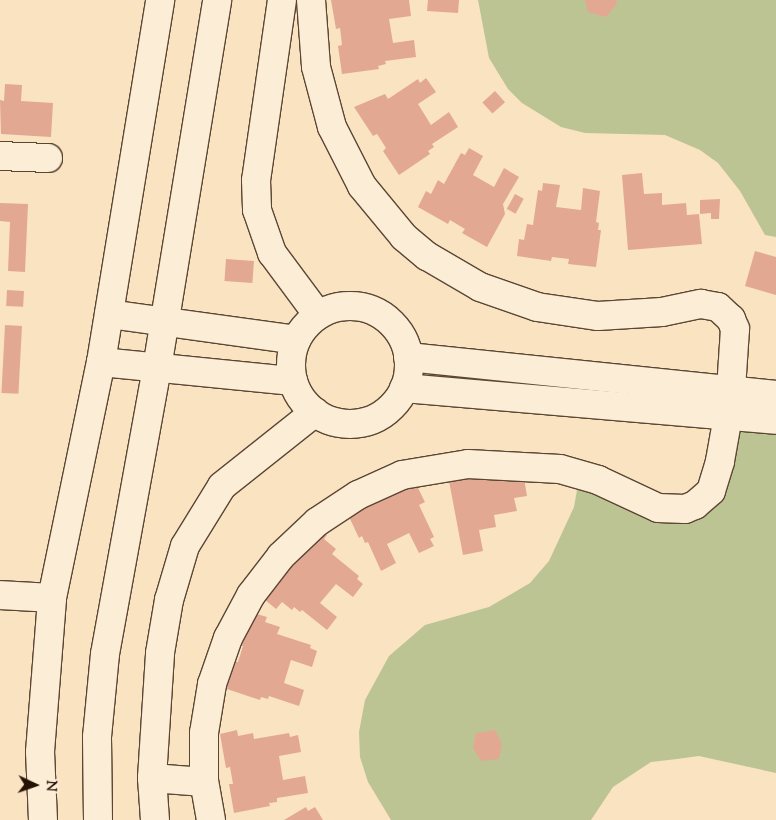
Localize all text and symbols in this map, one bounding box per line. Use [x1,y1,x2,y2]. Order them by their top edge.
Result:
north arrow [10,760,60,810]
text: N [40,780,60,792]

